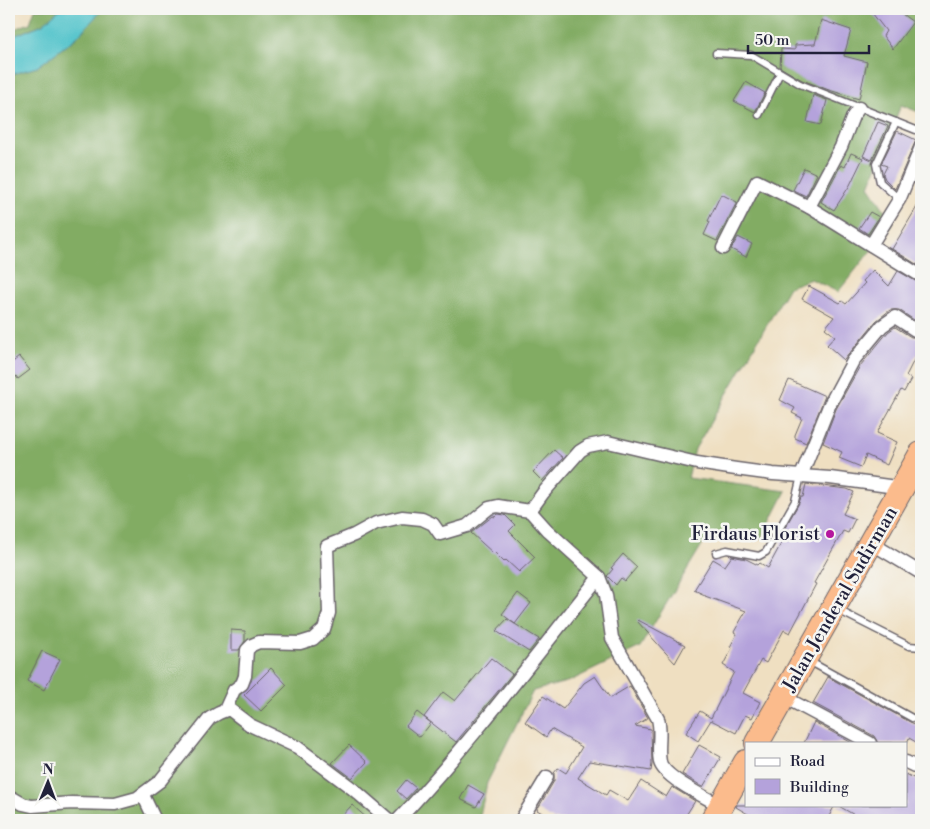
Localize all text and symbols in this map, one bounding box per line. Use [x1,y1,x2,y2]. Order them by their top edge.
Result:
scale bar [748,22,869,54]
text: 50 m [755,31,789,50]
street label: Jalan Jenderal Sudirman [777,502,903,697]
place label: Firdaus Florist [691,522,820,546]
marker: Firdaus Florist [824,528,836,540]
legend [745,742,908,806]
text: Road [790,752,825,771]
north arrow [22,756,72,806]
text: N [43,761,54,779]
text: Building [789,778,849,797]

